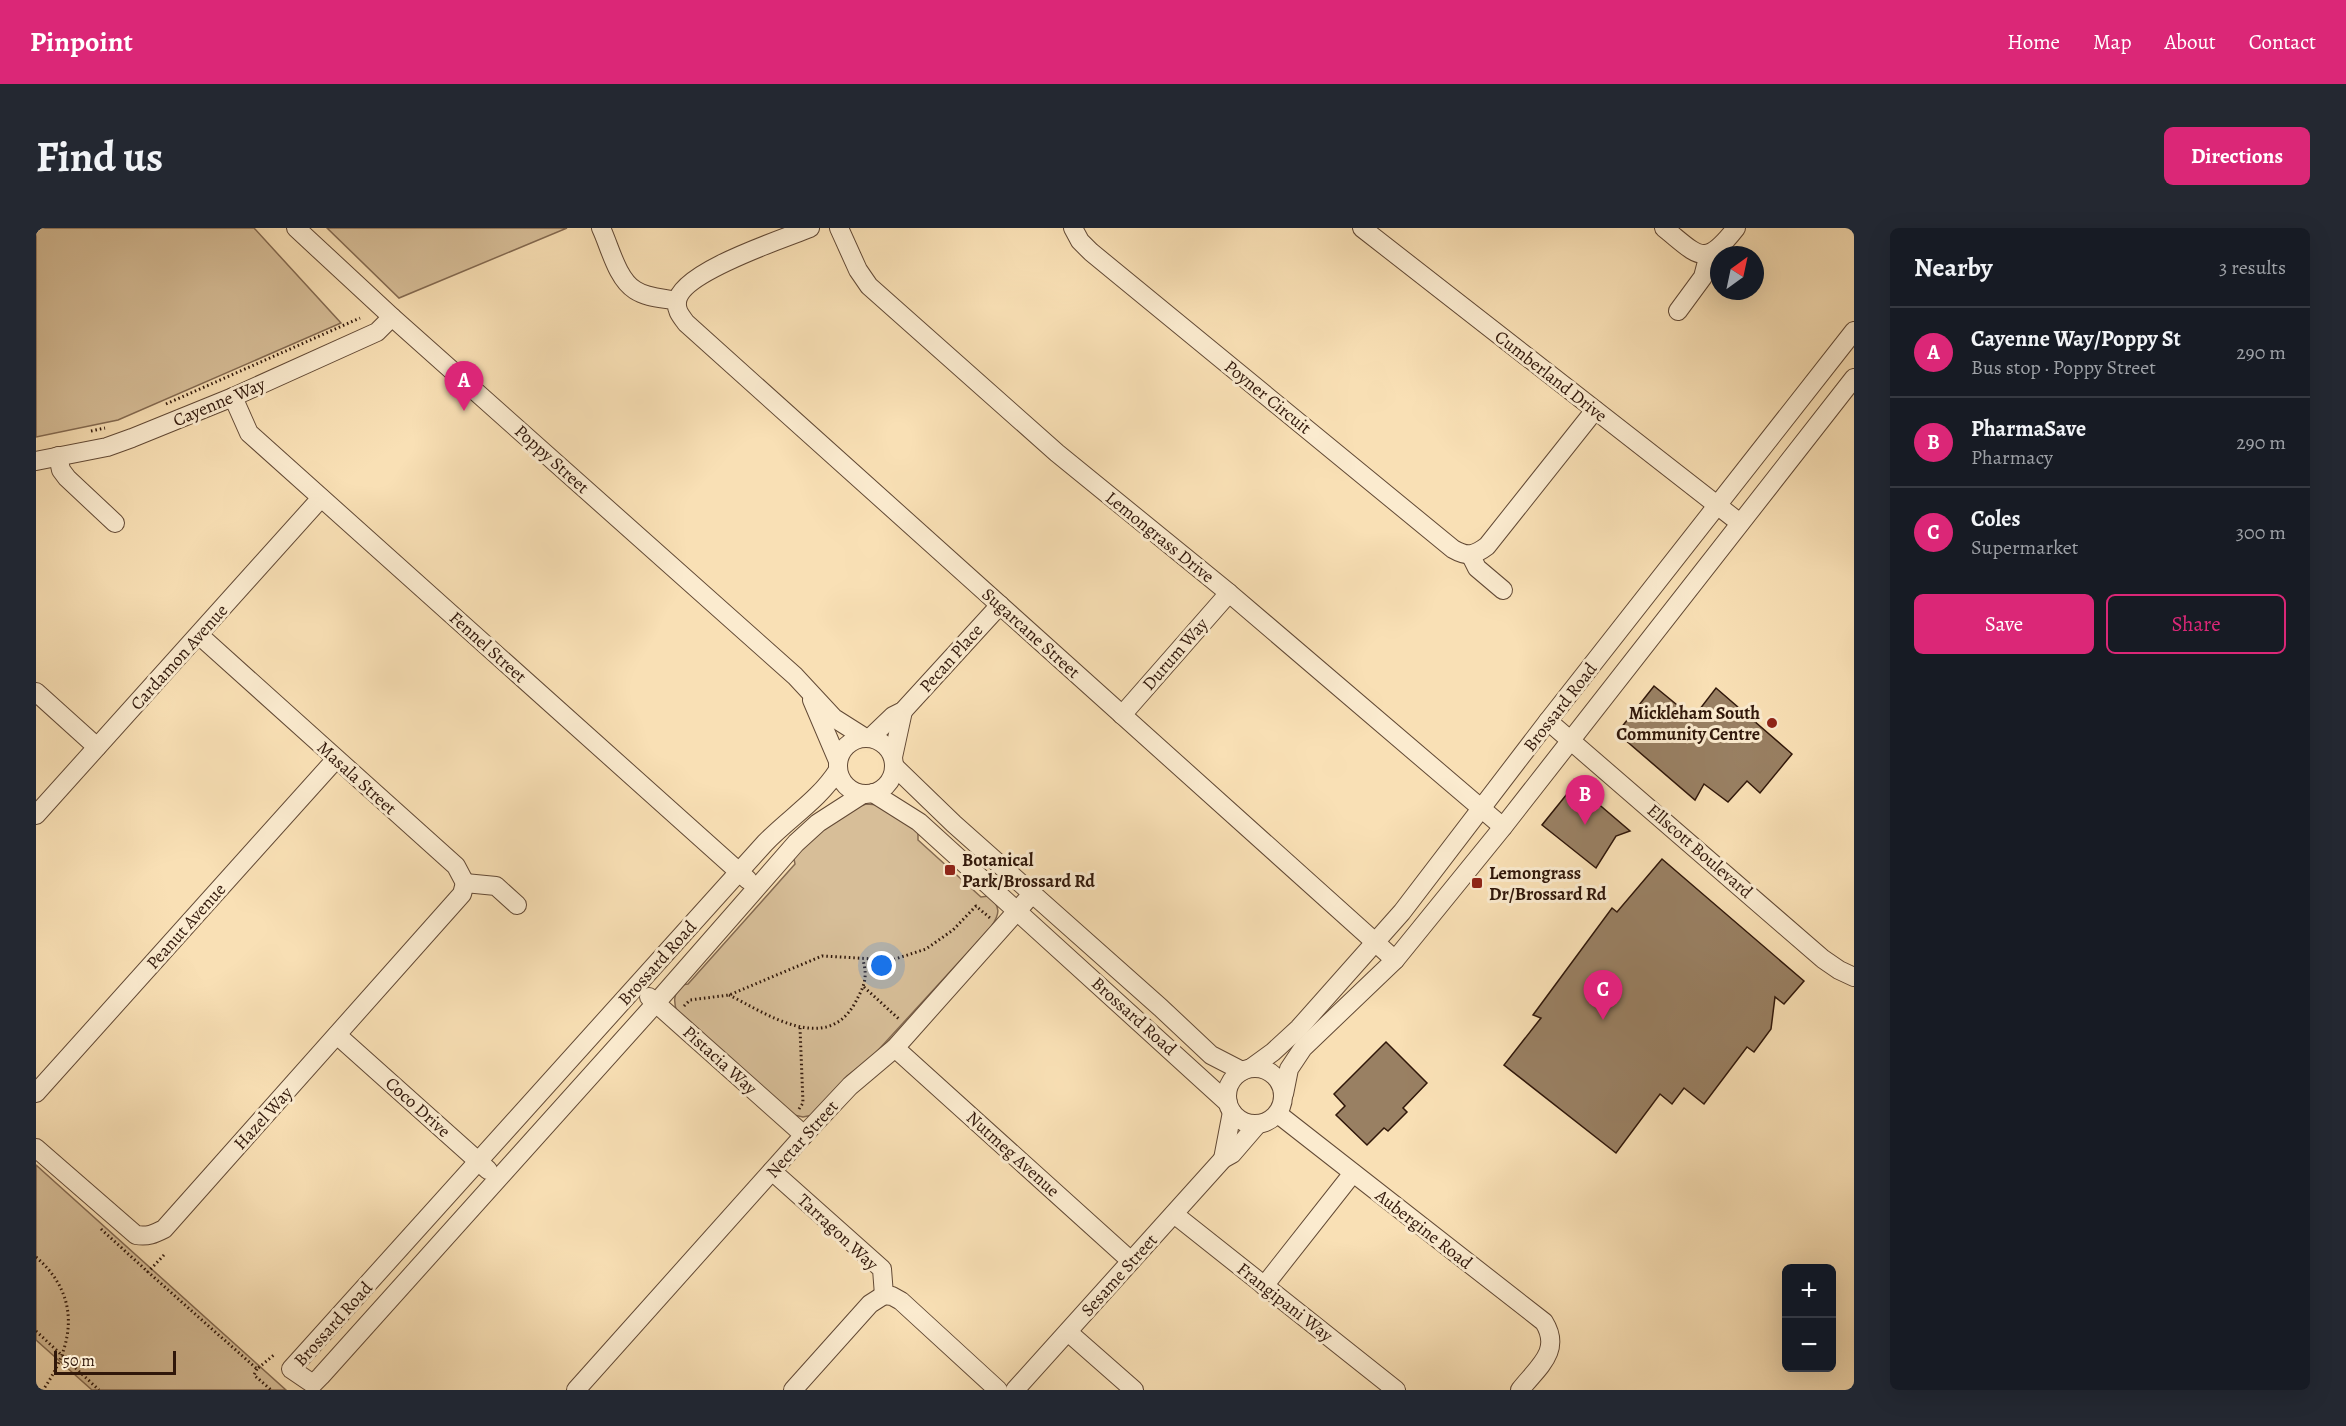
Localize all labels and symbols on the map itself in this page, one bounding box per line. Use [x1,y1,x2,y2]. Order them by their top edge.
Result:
north arrow [1710,246,1764,300]
street label: Cumberland Drive [1490,325,1612,427]
street label: Poyner Circuit [1220,355,1317,439]
pin: A [444,362,484,411]
street label: Cayenne Way [169,371,270,432]
street label: Poppy Street [510,419,594,499]
street label: Lemongrass Drive [1101,486,1219,588]
street label: Sugarcane Street [977,582,1085,684]
street label: Cardamon Avenue [125,599,233,715]
street label: Fennel Street [444,606,532,688]
street label: Durum Way [1137,612,1214,695]
street label: Pecan Place [914,619,988,697]
street label: Brossard Road [1518,657,1602,756]
place label: Mickleham South Community Centre [1616,701,1760,746]
marker: Mickleham South Community Centre [1765,716,1779,730]
street label: Masala Street [312,736,402,820]
pin: B [1566,776,1604,825]
street label: Ellscott Boulevard [1642,798,1758,904]
place label: Botanical Park/Brossard Rd [962,848,1095,893]
place label: Lemongrass Dr/Brossard Rd [1489,861,1607,906]
marker: Botanical Park/Brossard Rd [943,863,957,877]
marker: Lemongrass Dr/Brossard Rd [1470,876,1484,890]
street label: Peanut Avenue [141,878,231,974]
street label: Brossard Road [612,915,702,1011]
your location [867,951,896,980]
pin: C [1584,970,1622,1020]
street label: Brossard Road [1086,971,1182,1061]
street label: Pistacia Way [678,1020,763,1100]
street label: Coco Drive [380,1071,456,1143]
street label: Hazel Way [228,1081,298,1155]
street label: Nectar Street [761,1095,844,1183]
street label: Nutmeg Avenue [961,1106,1065,1202]
street label: Aubergine Road [1370,1183,1478,1275]
street label: Tarragon Way [792,1188,884,1276]
street label: Sesame Street [1075,1228,1163,1322]
street label: Frangipani Way [1232,1257,1339,1348]
street label: Brossard Road [288,1276,378,1372]
scale bar [54,1348,176,1376]

